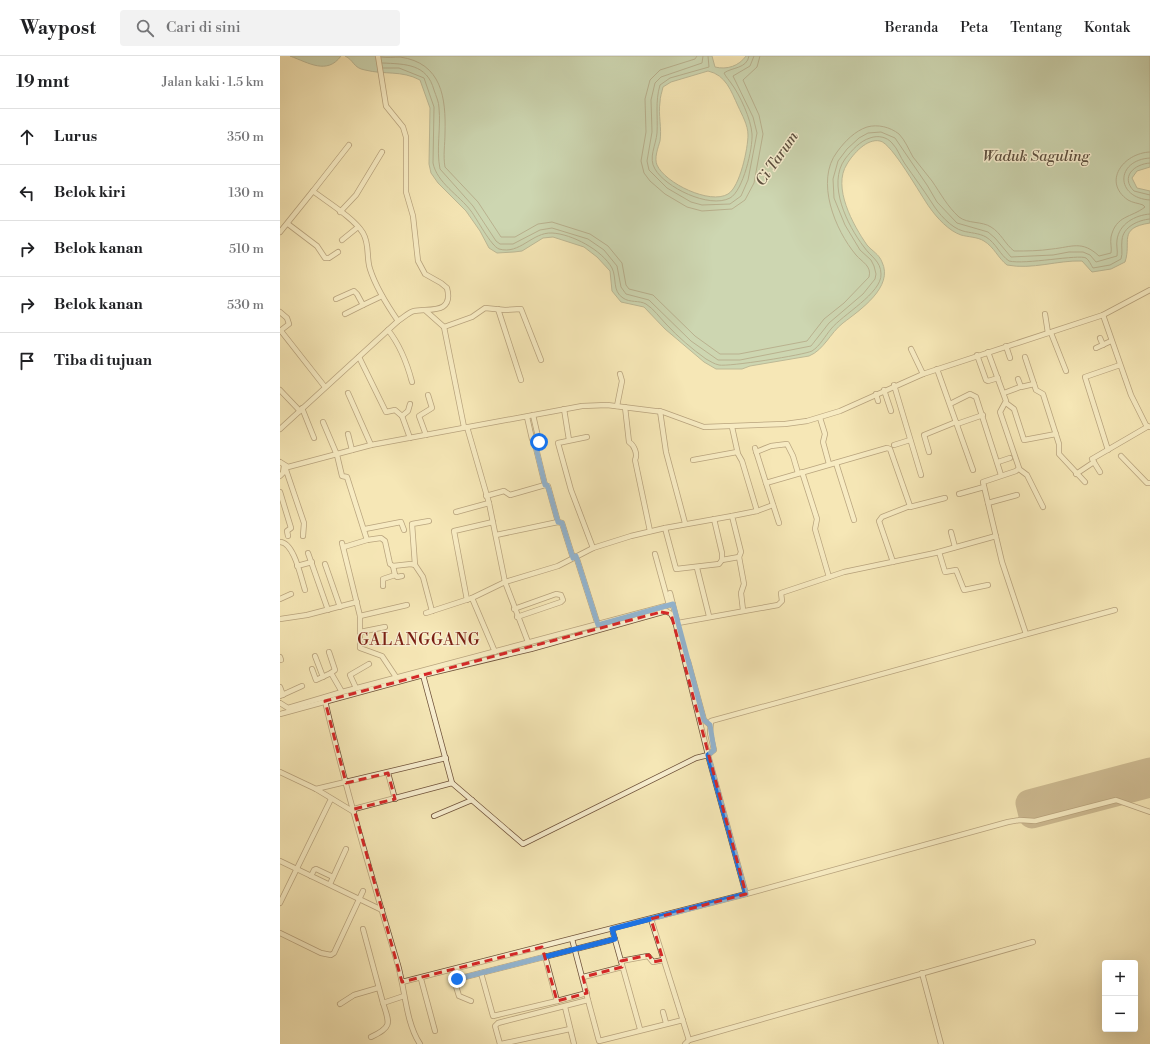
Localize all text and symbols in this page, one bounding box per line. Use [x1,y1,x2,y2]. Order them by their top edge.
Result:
search box [120,10,400,46]
text: Waypost [20,16,96,40]
icon: search [134,17,156,39]
text: Cari di sini [166,18,241,37]
text: Beranda [885,19,938,37]
text: Peta [960,19,988,37]
text: Tentang [1010,19,1062,37]
text: Kontak [1084,19,1130,37]
text: 19 mnt [16,71,69,93]
text: Jalan kaki · 1.5 km [162,74,264,90]
icon: ahead [16,126,38,148]
text: Lurus [54,127,97,146]
water label: Ci Tarum [751,127,803,190]
text: 350 m [227,129,264,145]
water label: Waduk Saguling [983,147,1091,166]
icon: left [16,182,38,204]
text: Belok kiri [54,183,125,202]
text: 130 m [229,185,264,201]
icon: right [16,238,38,260]
text: Belok kanan [54,239,143,258]
text: 510 m [229,241,264,257]
icon: right [16,294,38,316]
text: Belok kanan [54,295,143,314]
text: 530 m [227,297,264,313]
icon: arrive [16,350,38,372]
text: Tiba di tujuan [54,351,152,370]
route start [530,433,548,451]
district label: GALANGGANG [357,630,481,650]
map controls [1102,960,1138,1032]
button: + [1102,960,1138,996]
route end [448,970,466,988]
button: − [1102,996,1138,1032]

